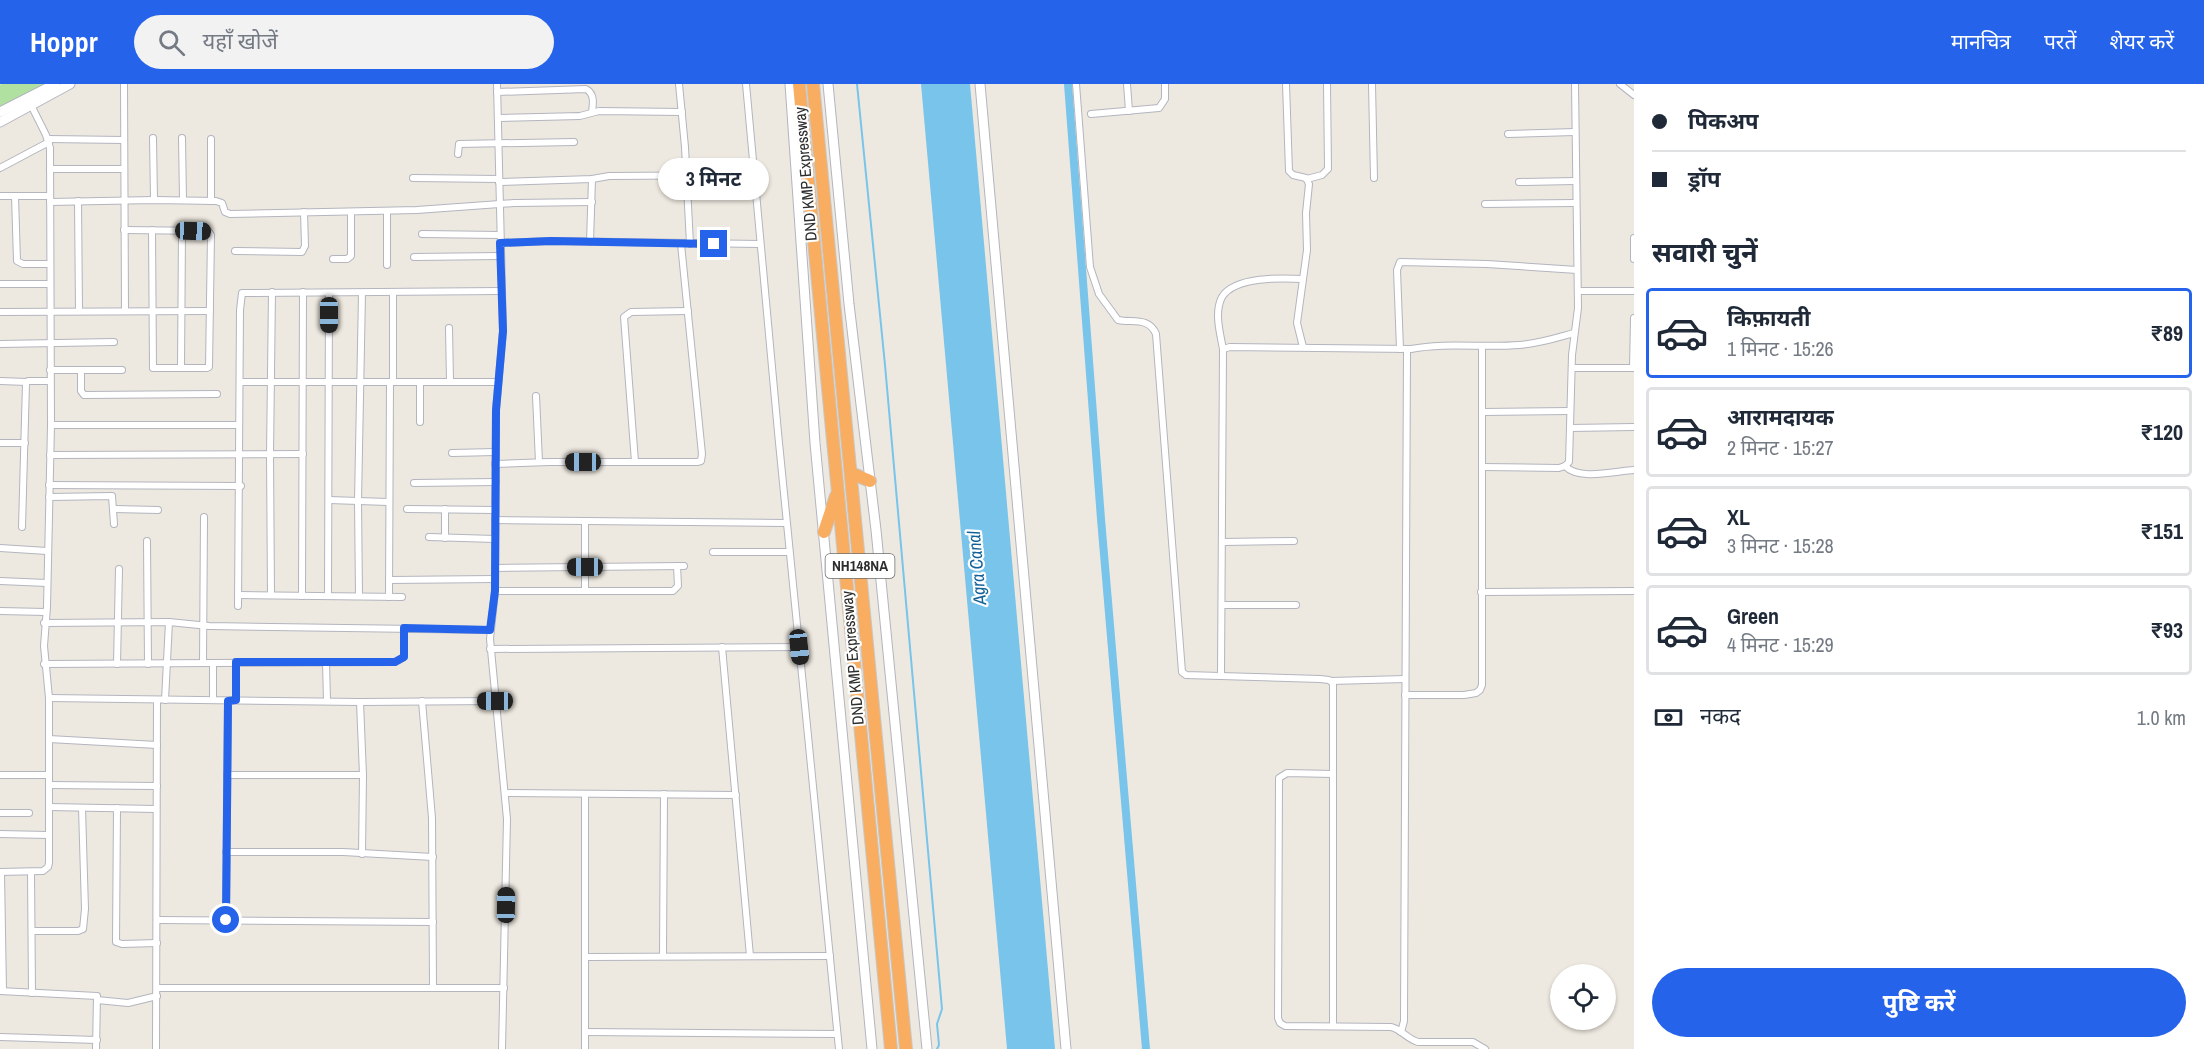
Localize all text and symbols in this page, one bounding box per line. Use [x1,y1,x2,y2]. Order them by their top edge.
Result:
search box [134,15,554,69]
text: Hoppr [30,23,98,61]
icon: search [155,26,188,59]
text: यहाँ खोजें [203,26,278,56]
text: मानचित्र [1951,27,2011,56]
text: परतें [2044,27,2076,56]
text: शेयर करें [2109,27,2174,56]
street label: DND KMP Expressway [788,106,822,242]
text: पिकअप [1688,106,1759,136]
callout: 3 मिनट [658,157,770,199]
text: ड्रॉप [1688,164,1721,194]
text: 3 मिनट [686,165,741,192]
car [175,221,211,241]
route end [700,230,727,257]
text: सवारी चुनें [1652,234,1758,270]
car [320,297,338,333]
text: किफ़ायती [1727,303,1811,333]
icon: car [1655,306,1709,360]
text: ₹89 [2150,318,2183,348]
text: 1 मिनट · 15:26 [1727,335,1834,362]
text: आरामदायक [1727,402,1834,432]
icon: car [1655,405,1709,459]
text: ₹120 [2140,417,2183,447]
text: 2 मिनट · 15:27 [1727,434,1834,461]
car [565,453,601,471]
text: XL [1727,502,1750,532]
icon: car [1655,504,1709,558]
text: ₹151 [2140,516,2183,546]
water label: Agra Canal [961,529,992,607]
text: 3 मिनट · 15:28 [1727,532,1834,559]
road number: NH148NA [826,554,894,578]
car [567,558,603,576]
street label: DND KMP Expressway [835,590,869,726]
text: Green [1727,601,1779,631]
icon: car [1655,603,1709,657]
text: ₹93 [2150,615,2183,645]
car [788,628,810,666]
text: 4 मिनट · 15:29 [1727,631,1834,658]
car [477,692,513,710]
icon: cash [1652,701,1685,734]
text: नकद [1700,701,1741,731]
text: 1.0 km [2137,704,2186,731]
car [497,887,515,923]
route start [212,906,239,933]
map controls [1550,964,1616,1030]
button: locate [1550,964,1616,1030]
button: पुष्टि करें [1652,968,2186,1037]

